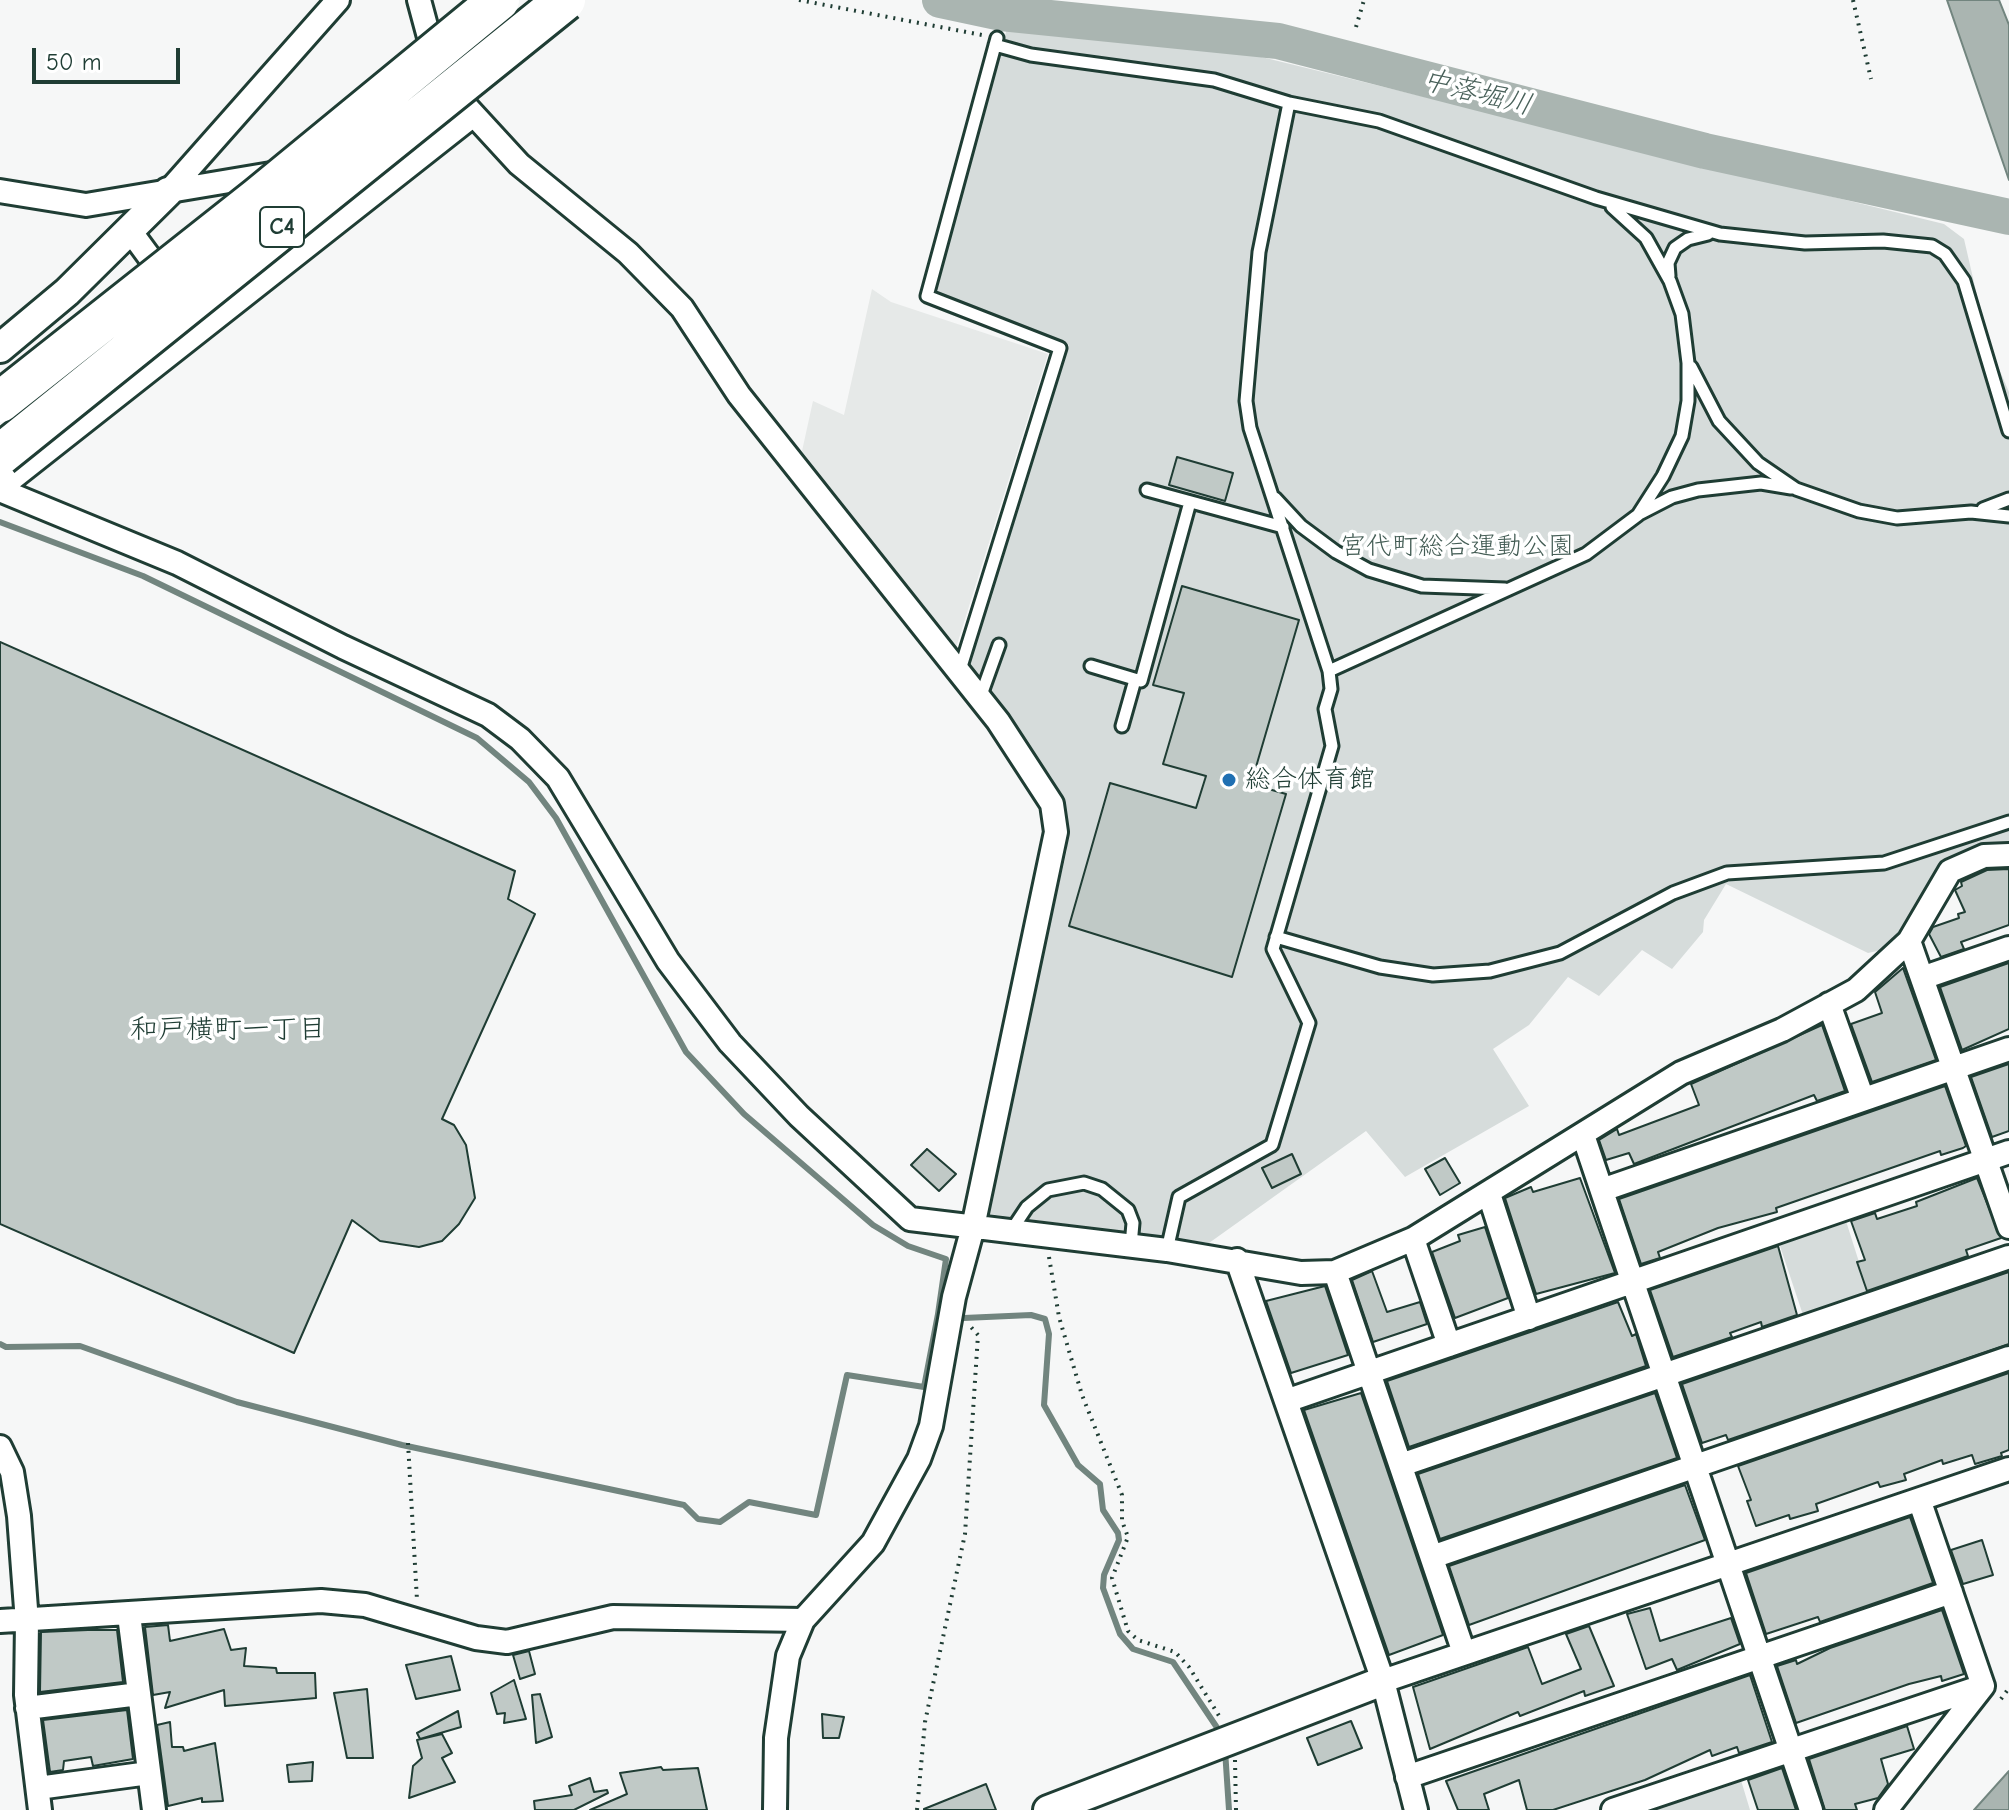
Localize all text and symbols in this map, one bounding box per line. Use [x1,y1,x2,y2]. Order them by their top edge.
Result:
scale bar [36,32,184,82]
text: 50 m [46,48,102,76]
water label: 中落堀川 [1419,63,1535,123]
road number: C4 [260,207,304,247]
park label: 宮代町総合運動公園 [1340,531,1574,563]
place label: 総合体育館 [1245,764,1375,796]
marker: 総合体育館 [1220,771,1238,789]
district label: 和戸横町一丁目 [130,1013,326,1047]

